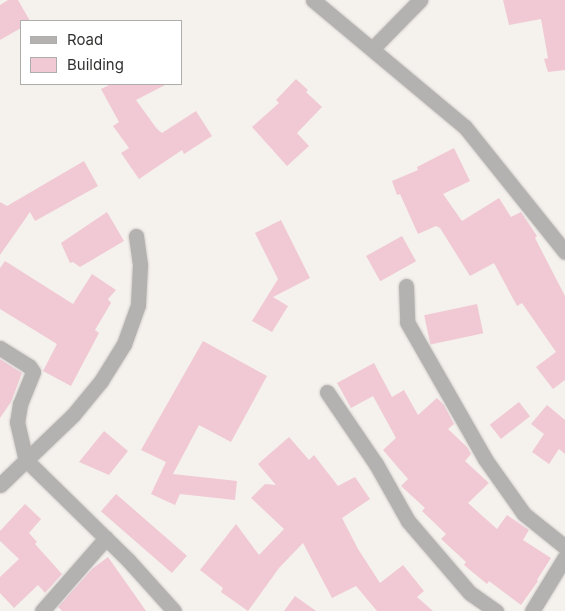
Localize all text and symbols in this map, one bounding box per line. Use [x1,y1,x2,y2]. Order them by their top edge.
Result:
legend [20,20,182,85]
text: Road [67,30,103,49]
text: Building [67,55,124,74]

